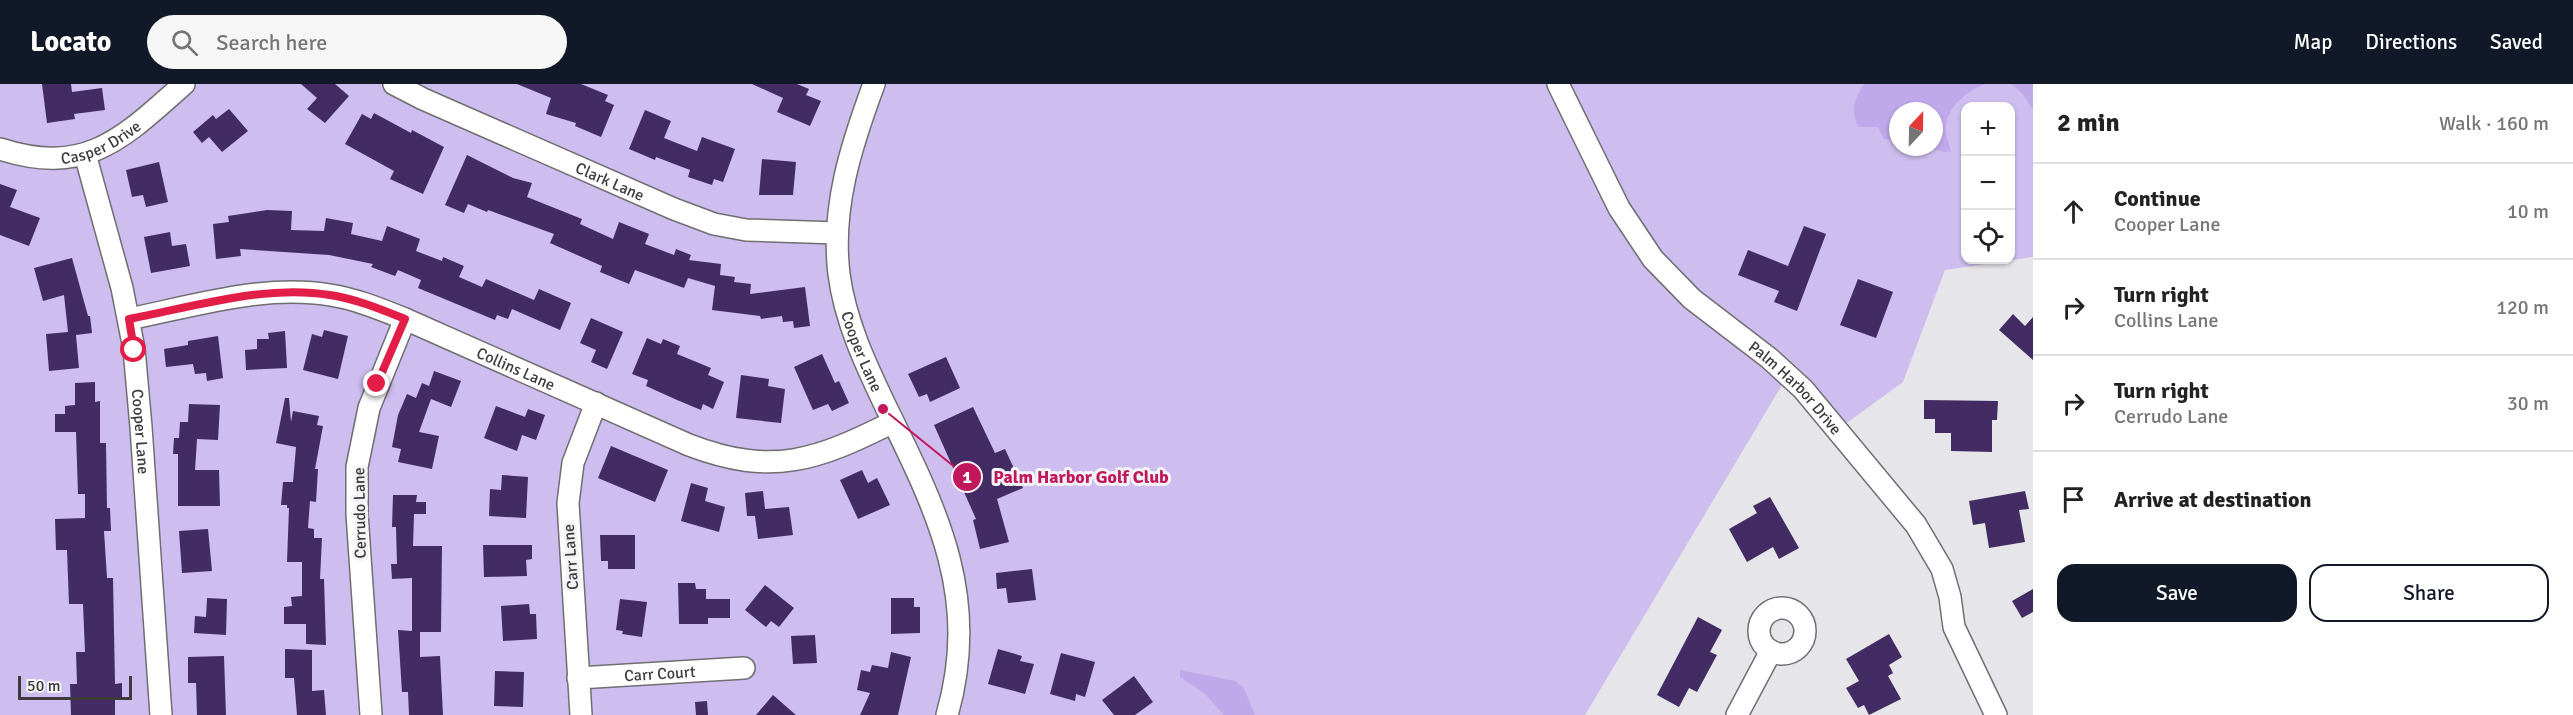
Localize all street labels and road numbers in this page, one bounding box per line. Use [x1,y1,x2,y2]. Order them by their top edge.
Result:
street label: Casper Drive [60,116,145,169]
street label: Clark Lane [572,158,647,206]
street label: Cooper Lane [836,309,886,395]
street label: Palm Harbor Drive [1744,337,1846,439]
street label: Collins Lane [473,343,558,395]
street label: Cooper Lane [127,388,153,475]
street label: Cerrudo Lane [349,467,371,559]
street label: Carr Lane [559,523,583,591]
street label: Carr Court [624,662,697,686]

